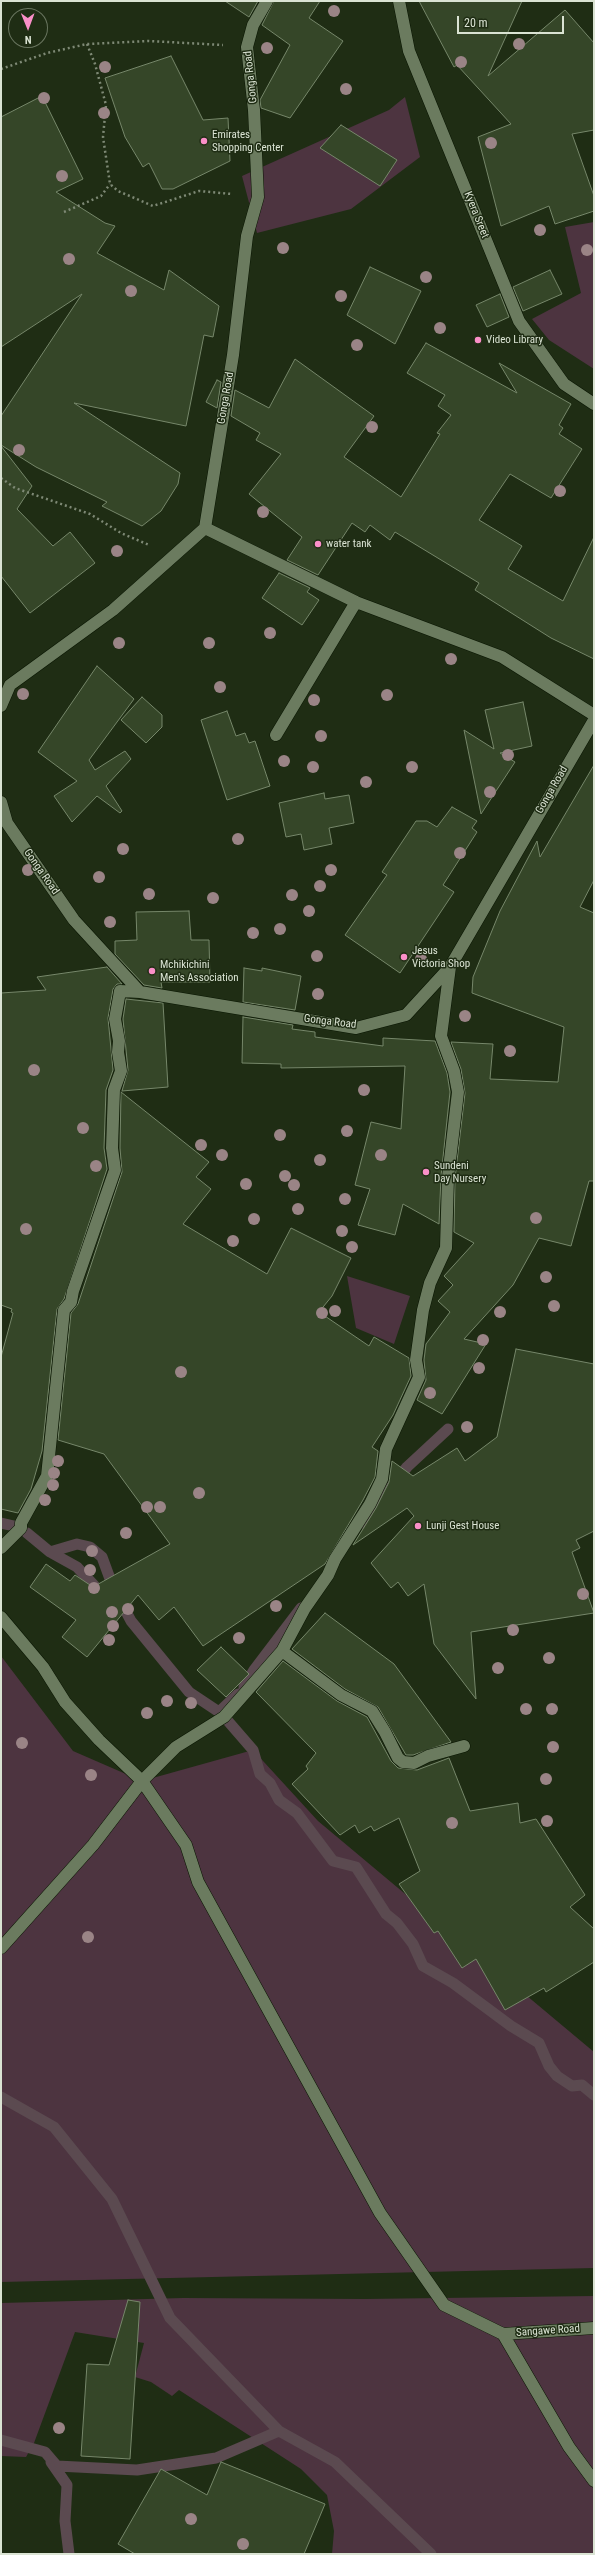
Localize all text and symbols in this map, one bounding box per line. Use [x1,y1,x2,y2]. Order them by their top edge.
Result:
north arrow [8,8,48,48]
scale bar [459,8,566,34]
text: 20 m [464,16,488,30]
text: N [25,33,32,46]
street label: Gonga Road [242,50,260,104]
place label: Emirates Shopping Center [212,128,284,154]
marker: Emirates Shopping Center [199,136,209,146]
street label: Kyera Sreet [461,190,491,240]
place label: Video Library [486,333,543,347]
marker: Video Library [473,335,483,345]
street label: Gonga Road [215,371,237,425]
place label: water tank [326,537,372,551]
marker: water tank [313,539,323,549]
street label: Gonga Road [533,764,571,816]
street label: Gonga Road [20,847,62,897]
place label: Jesus Victoria Shop [412,944,470,970]
marker: Jesus Victoria Shop [399,952,409,962]
place label: Mchikichini Men's Association [160,958,239,984]
marker: Mchikichini Men's Association [147,966,157,976]
street label: Gonga Road [303,1012,357,1032]
place label: Sundeni Day Nursery [434,1159,486,1185]
marker: Sundeni Day Nursery [421,1167,431,1177]
place label: Lunji Gest House [426,1519,499,1533]
marker: Lunji Gest House [413,1521,423,1531]
street label: Sangawe Road [516,2322,580,2340]

